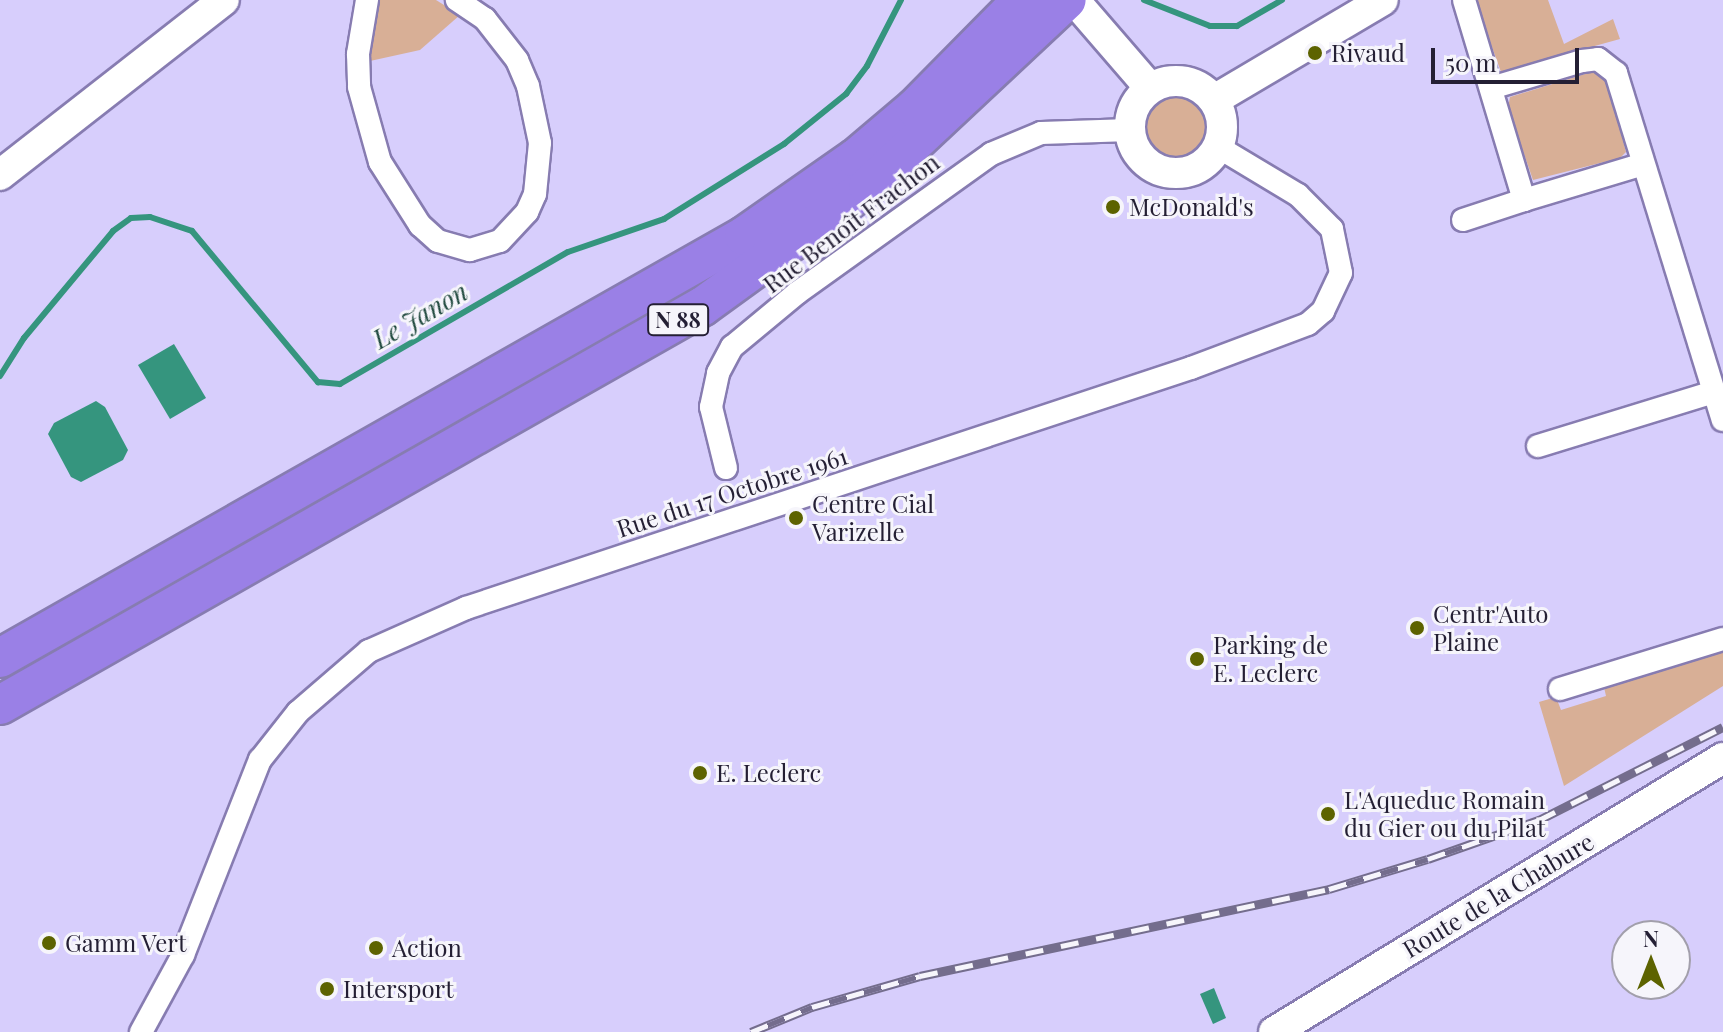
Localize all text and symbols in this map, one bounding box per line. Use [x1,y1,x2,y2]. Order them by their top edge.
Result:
scale bar [1435,32,1583,82]
place label: Rivaud [1331,39,1405,67]
marker: Rivaud [1306,44,1324,62]
text: 50 m [1445,46,1497,78]
street label: Rue Benoît Frachon [757,147,945,299]
place label: McDonald's [1129,193,1254,221]
marker: McDonald's [1104,198,1122,216]
water label: Le Janon [367,275,473,355]
road number: N 88 [646,302,710,338]
street label: Rue du 17 Octobre 1961 [613,441,851,543]
place label: Centre Cial Varizelle [812,490,934,546]
marker: Centre Cial Varizelle [787,509,805,527]
place label: Centr'Auto Plaine [1433,600,1548,656]
marker: Centr'Auto Plaine [1408,619,1426,637]
place label: Parking de E. Leclerc [1213,631,1328,687]
marker: Parking de E. Leclerc [1188,650,1206,668]
place label: E. Leclerc [716,759,821,787]
marker: E. Leclerc [691,764,709,782]
place label: L'Aqueduc Romain du Gier ou du Pilat [1344,786,1546,842]
marker: L'Aqueduc Romain du Gier ou du Pilat [1319,805,1337,823]
street label: Route de la Chabure [1397,826,1599,964]
north arrow [1611,920,1691,1000]
text: N [1643,923,1659,953]
place label: Gamm Vert [65,929,187,957]
marker: Gamm Vert [40,934,58,952]
place label: Action [392,934,462,962]
marker: Action [367,939,385,957]
place label: Intersport [343,975,454,1003]
marker: Intersport [318,980,336,998]

